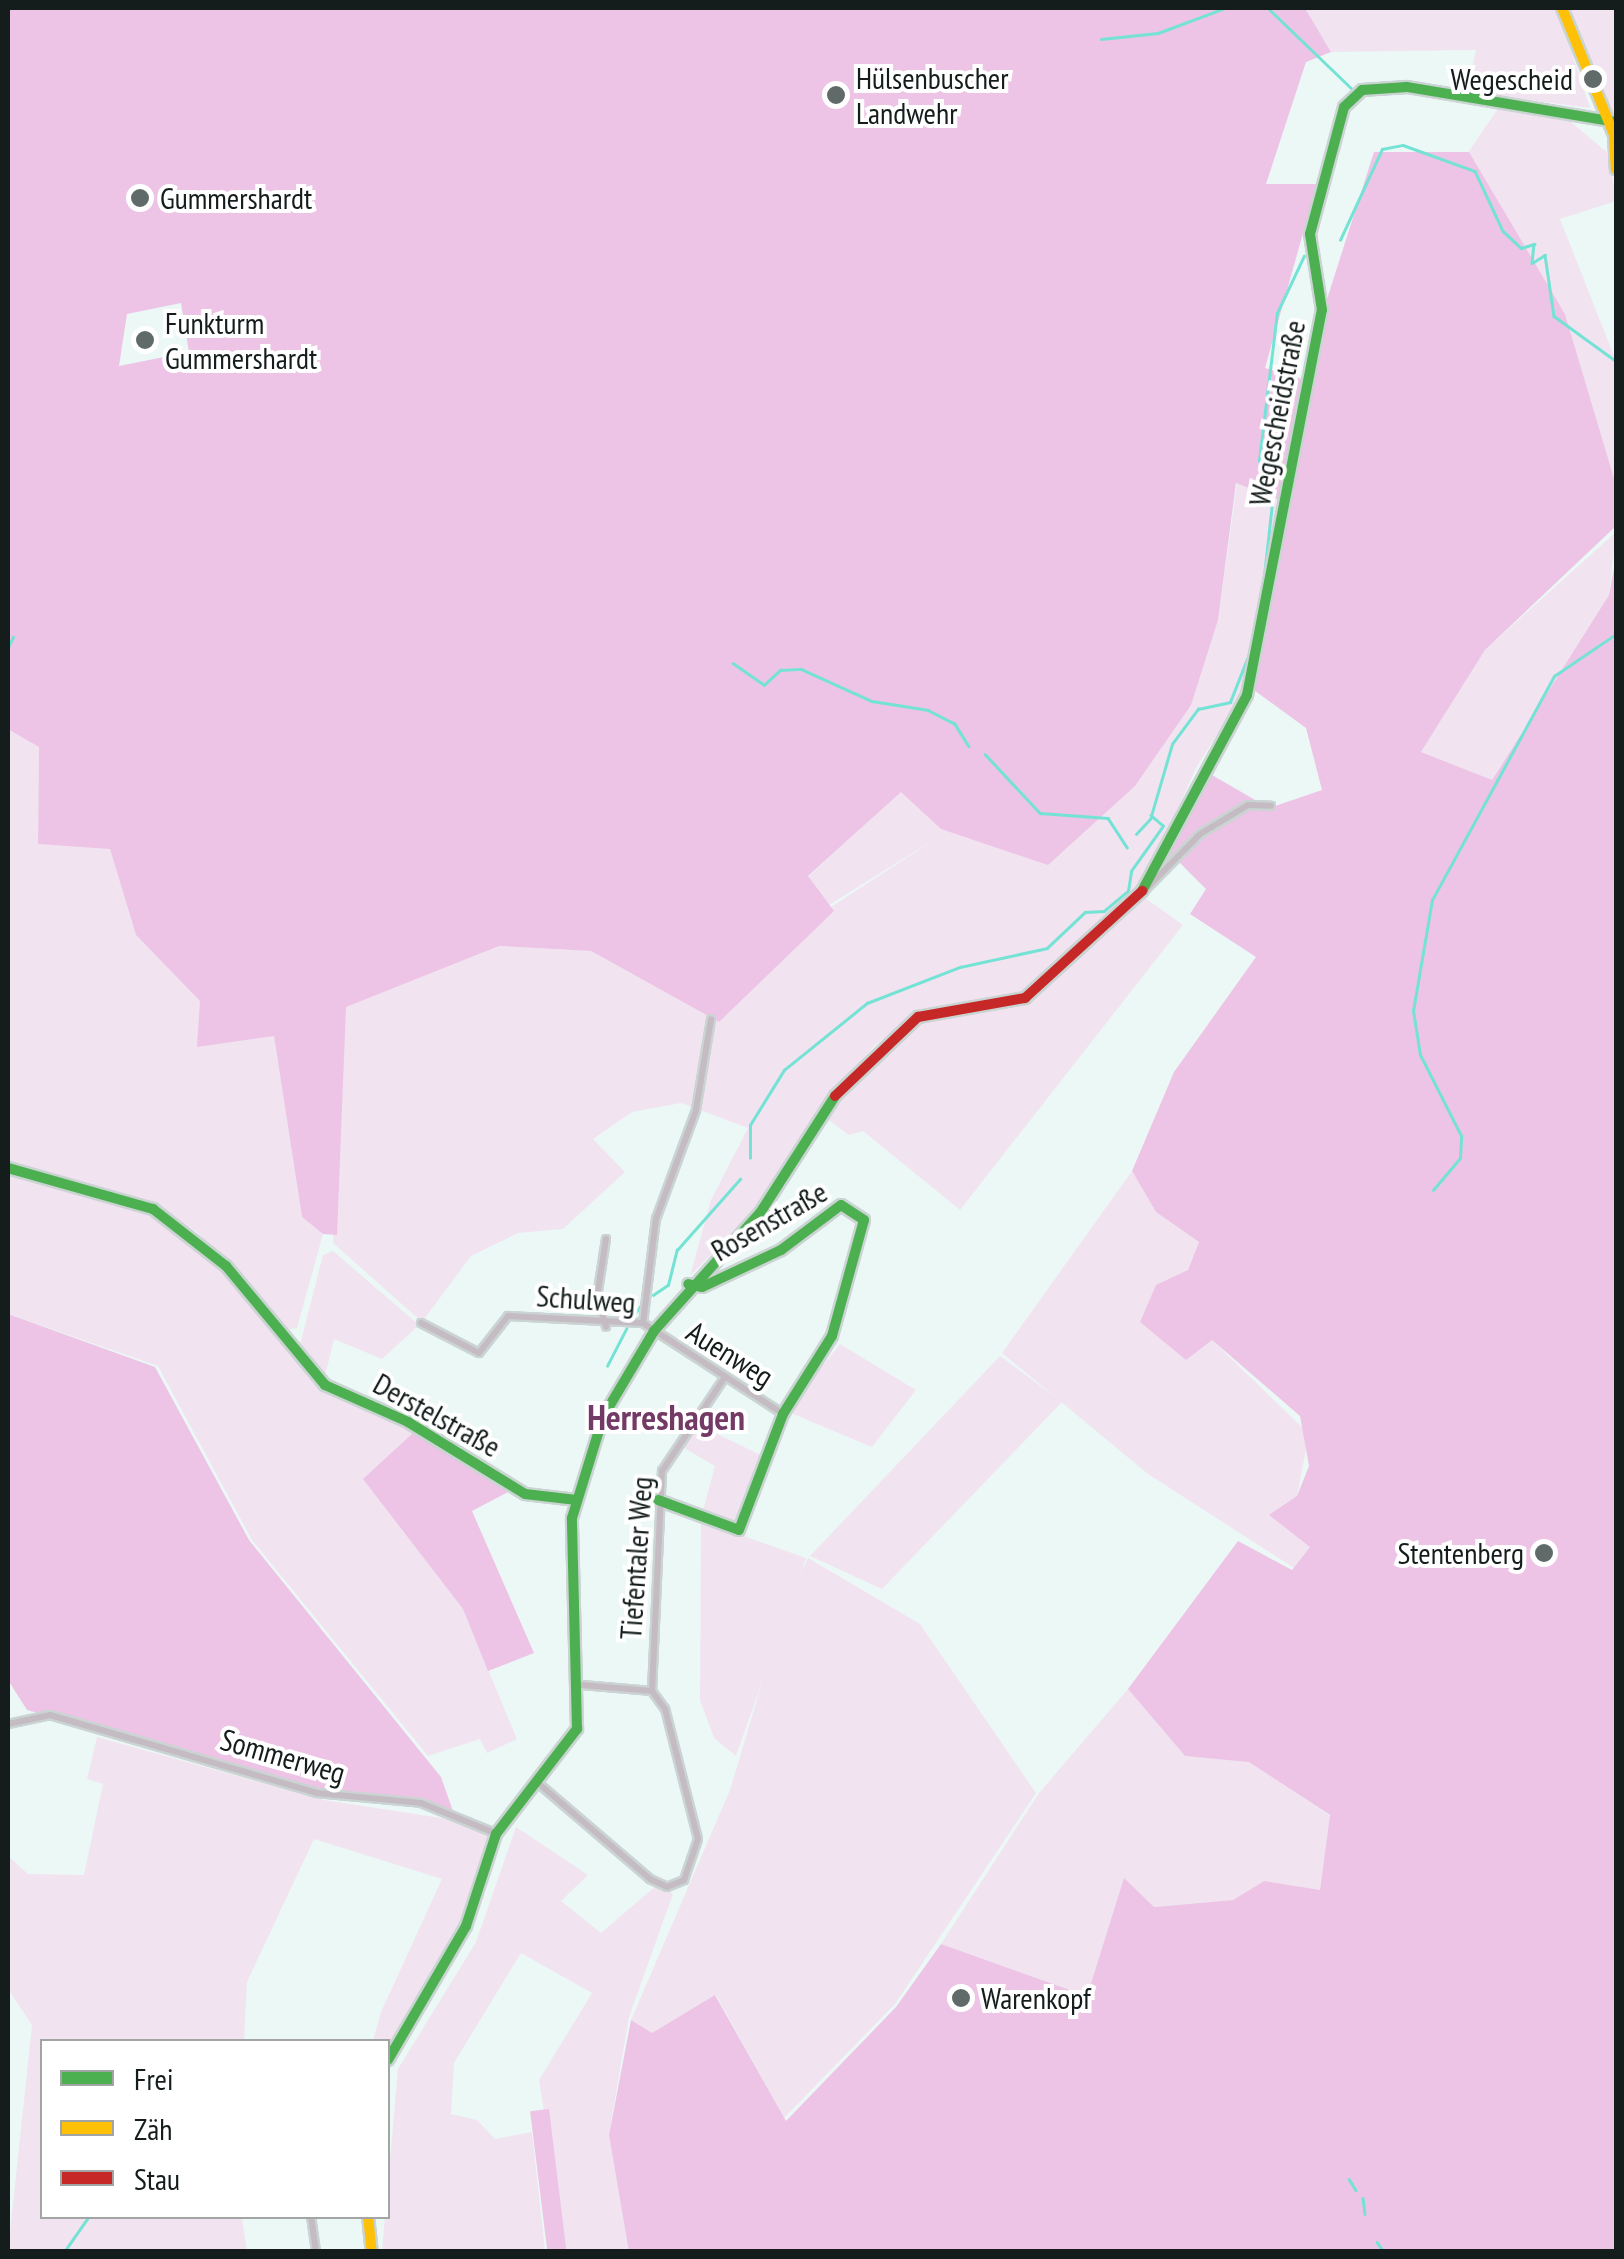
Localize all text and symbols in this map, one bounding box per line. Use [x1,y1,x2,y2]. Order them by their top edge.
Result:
place label: Hülsenbuscher Landwehr [856,60,1008,130]
place label: Wegescheid [1451,61,1573,97]
marker: Wegescheid [1582,68,1604,90]
marker: Hülsenbuscher Landwehr [825,84,847,106]
place label: Gummershardt [160,180,312,216]
marker: Gummershardt [129,187,151,209]
place label: Funkturm Gummershardt [165,305,317,376]
street label: Wegescheidstraße [1241,317,1313,509]
marker: Funkturm Gummershardt [134,329,156,351]
street label: Rosenstraße [705,1174,833,1268]
street label: Schulweg [535,1278,637,1320]
street label: Auenweg [680,1313,780,1395]
street label: Derstelstraße [367,1365,507,1465]
district label: Herreshagen [587,1396,745,1438]
street label: Tiefentaler Weg [612,1475,660,1641]
place label: Stentenberg [1397,1535,1524,1571]
marker: Stentenberg [1533,1542,1555,1564]
street label: Sommerweg [217,1721,349,1791]
place label: Warenkopf [981,1980,1091,2016]
marker: Warenkopf [950,1987,972,2009]
legend [40,2039,390,2219]
text: Frei [134,2059,174,2098]
text: Zäh [134,2109,172,2148]
text: Stau [134,2159,180,2198]

